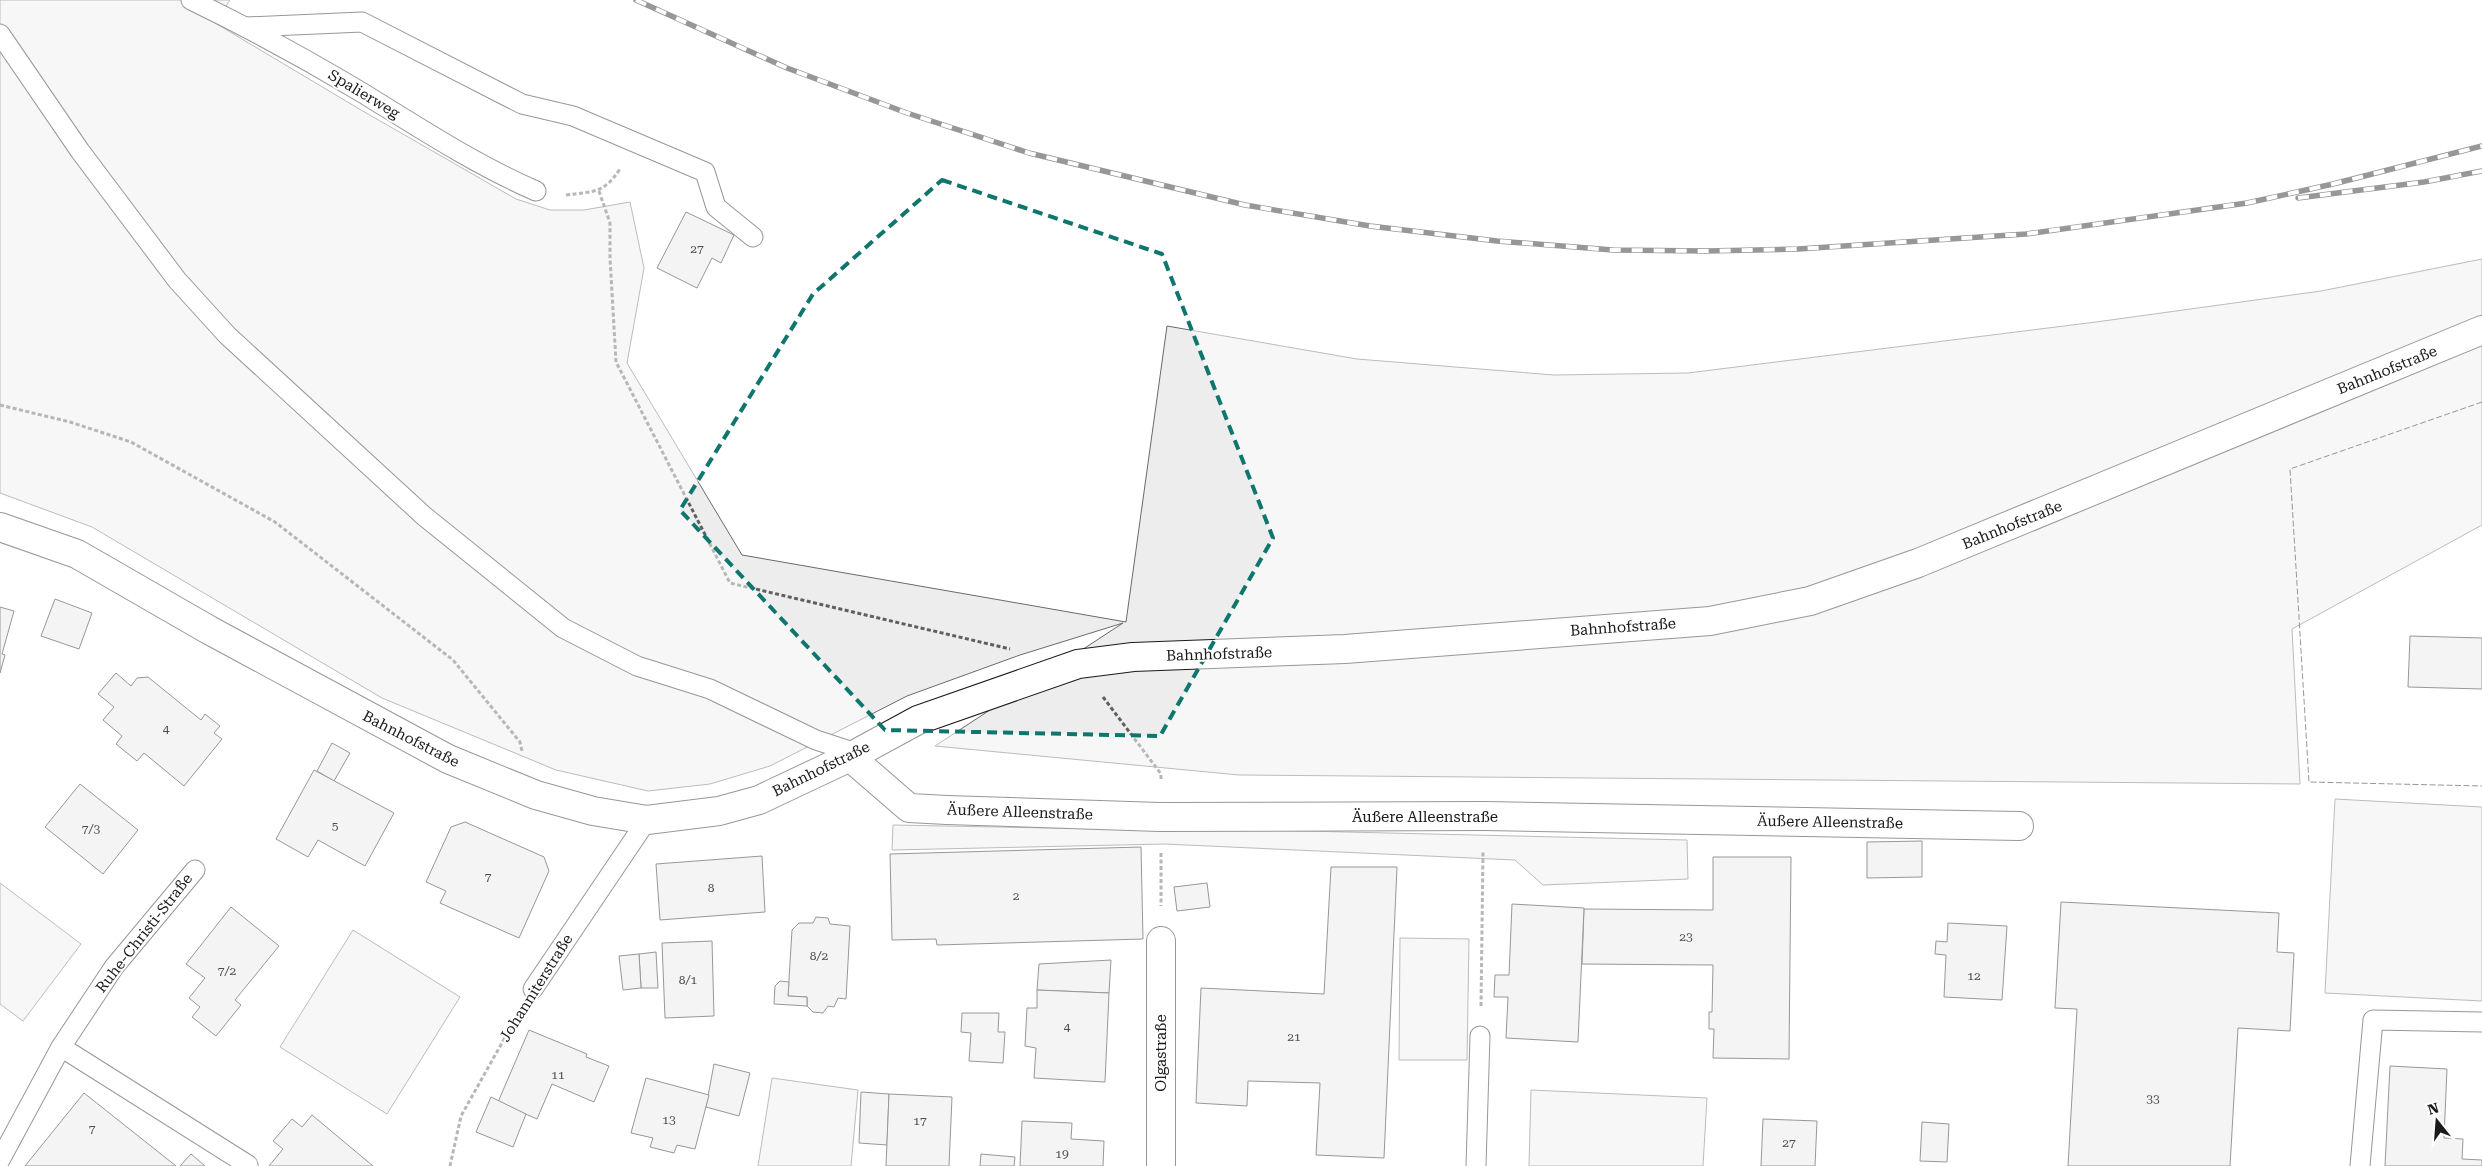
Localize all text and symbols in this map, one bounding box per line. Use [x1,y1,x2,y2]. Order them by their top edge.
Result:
street label: Spalierweg [325,66,403,123]
house number: 27 [690,242,704,256]
street label: Bahnhofstraße [2334,342,2440,398]
street label: Bahnhofstraße [1959,497,2065,553]
street label: Bahnhofstraße [1569,614,1677,640]
street label: Bahnhofstraße [1166,643,1272,665]
street label: Bahnhofstraße [360,707,462,771]
house number: 4 [163,722,170,736]
street label: Bahnhofstraße [769,738,873,800]
street label: Äußere Alleenstraße [947,800,1093,824]
street label: Äußere Alleenstraße [1352,808,1498,826]
street label: Äußere Alleenstraße [1757,812,1903,832]
house number: 5 [332,819,339,833]
house number: 7/3 [82,822,101,836]
street label: Ruhe-Christi-Straße [92,870,196,996]
house number: 7 [485,870,492,884]
house number: 8 [708,881,715,895]
house number: 2 [1013,889,1020,903]
house number: 23 [1679,930,1693,944]
street label: Johanniterstraße [496,931,576,1045]
house number: 8/2 [810,949,829,963]
house number: 7/2 [218,964,237,978]
house number: 12 [1967,969,1981,983]
house number: 8/1 [679,973,698,987]
street label: Olgastraße [1152,1014,1170,1092]
house number: 4 [1064,1020,1071,1034]
house number: 21 [1287,1030,1301,1044]
house number: 11 [551,1068,565,1082]
house number: 33 [2146,1092,2160,1106]
north arrow [2412,1096,2462,1146]
text: N [2426,1099,2441,1118]
house number: 13 [662,1113,676,1127]
house number: 17 [913,1114,927,1128]
house number: 7 [89,1122,96,1136]
house number: 27 [1782,1136,1796,1150]
house number: 19 [1055,1147,1069,1161]

